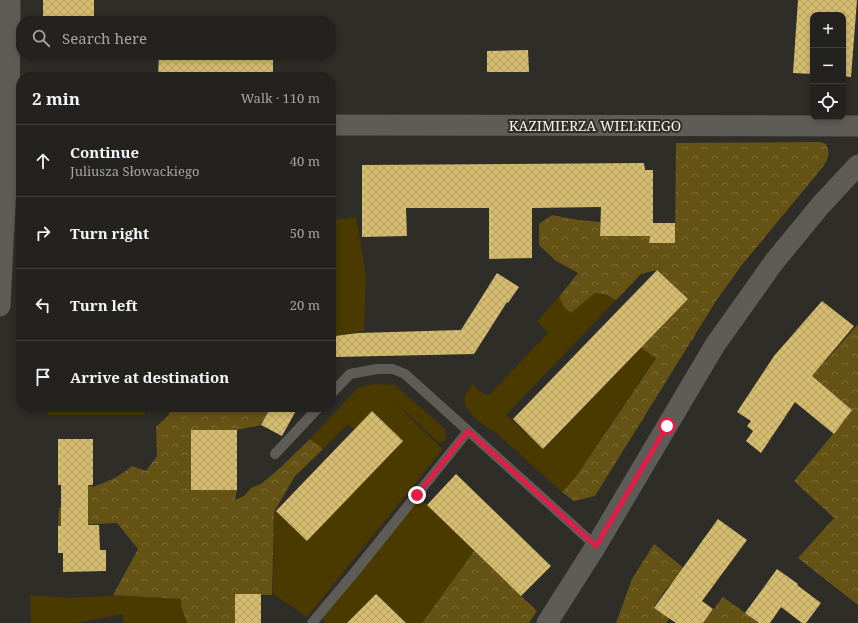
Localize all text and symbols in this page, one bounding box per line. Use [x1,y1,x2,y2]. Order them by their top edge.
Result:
map controls [810,12,846,120]
button: + [810,12,846,48]
search box [16,16,336,60]
icon: search [30,27,52,49]
text: Search here [62,28,147,48]
button: − [810,48,846,84]
button: locate [810,84,846,120]
text: 2 min [32,87,80,110]
text: Walk · 110 m [241,89,320,107]
street label: KAZIMIERZA WIELKIEGO [509,116,681,135]
text: Continue [70,142,139,162]
icon: ahead [32,150,54,172]
text: 40 m [290,152,320,170]
text: Juliusza Słowackiego [70,162,199,180]
icon: right [32,222,54,244]
text: Turn right [70,223,149,243]
text: 50 m [290,224,320,242]
icon: left [32,294,54,316]
text: Turn left [70,295,138,315]
text: 20 m [290,296,320,314]
icon: arrive [32,366,54,388]
text: Arrive at destination [70,367,229,387]
route start [658,417,676,435]
route end [408,486,426,504]

